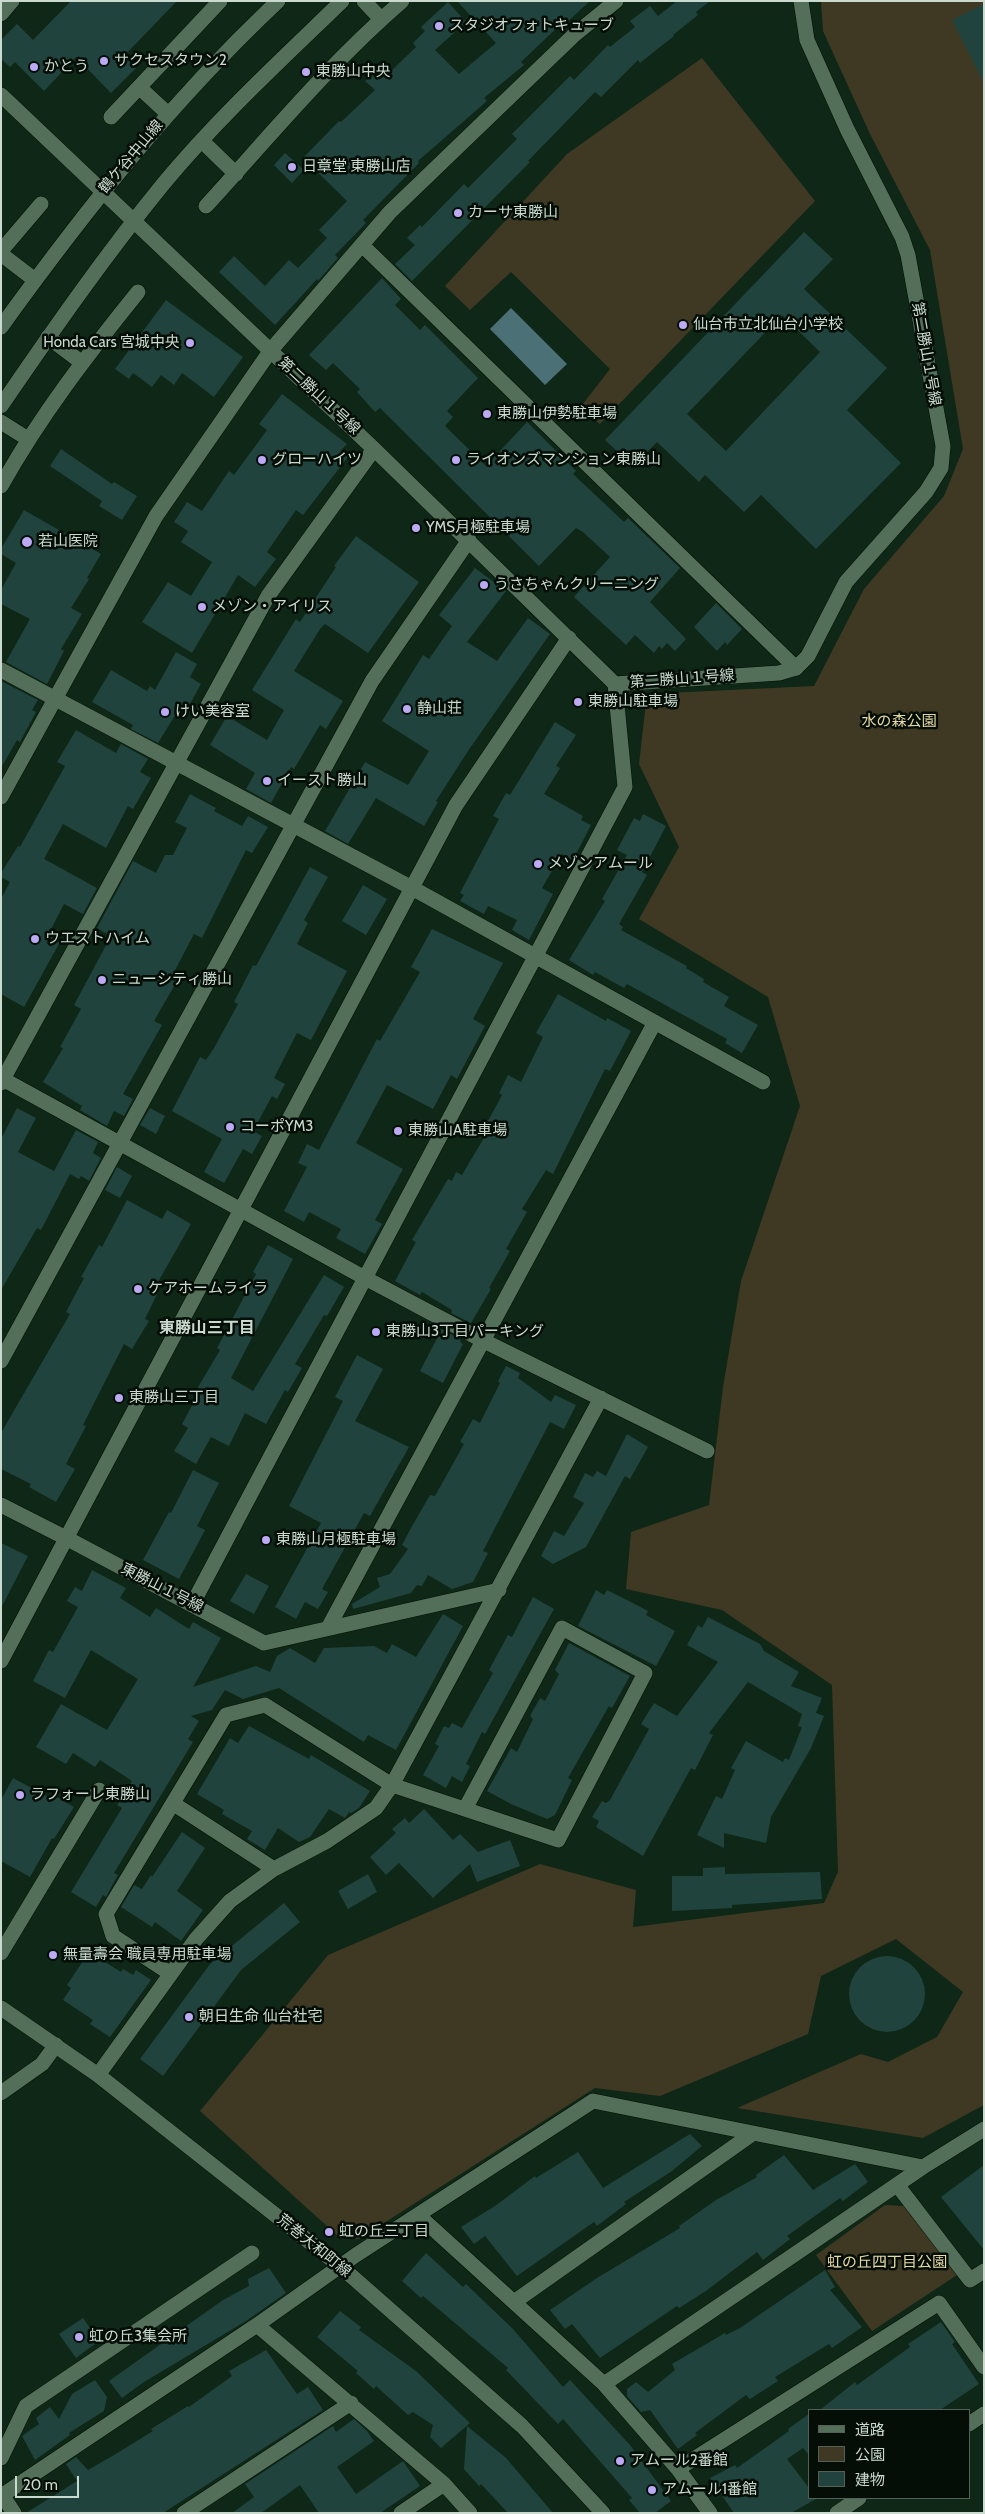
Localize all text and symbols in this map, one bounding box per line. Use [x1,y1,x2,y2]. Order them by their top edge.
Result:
place label: スタジオフォトキューブ [449,17,614,35]
marker: スタジオフォトキューブ [433,20,445,32]
place label: サクセスタウン2 [114,52,227,70]
marker: サクセスタウン2 [98,55,110,67]
place label: かとう [44,58,89,76]
marker: かとう [28,61,40,73]
place label: 東勝山中央 [316,63,391,81]
marker: 東勝山中央 [300,66,312,78]
street label: 鶴ケ谷中山線 [95,117,167,197]
place label: 日章堂 東勝山店 [302,158,410,176]
marker: 日章堂 東勝山店 [286,161,298,173]
place label: カーサ東勝山 [468,204,558,222]
marker: カーサ東勝山 [452,207,464,219]
street label: 第二勝山１号線 [908,301,944,407]
place label: 仙台市立北仙台小学校 [693,316,843,334]
marker: 仙台市立北仙台小学校 [677,319,689,331]
place label: Honda Cars 宮城中央 [43,334,180,352]
marker: Honda Cars 宮城中央 [184,337,196,349]
street label: 第二勝山１号線 [274,354,364,438]
place label: 東勝山伊勢駐車場 [497,405,617,423]
marker: 東勝山伊勢駐車場 [481,408,493,420]
place label: グローハイツ [272,451,362,469]
place label: ライオンズマンション東勝山 [466,451,661,469]
marker: グローハイツ [256,454,268,466]
marker: ライオンズマンション東勝山 [450,454,462,466]
place label: YMS月極駐車場 [426,519,530,537]
marker: YMS月極駐車場 [410,522,422,534]
place label: 若山医院 [38,533,98,551]
marker: 若山医院 [20,535,34,549]
place label: うさちゃんクリーニング [494,576,659,594]
marker: うさちゃんクリーニング [478,579,490,591]
place label: メゾン・アイリス [212,598,332,616]
marker: メゾン・アイリス [196,601,208,613]
street label: 第二勝山１号線 [629,666,735,692]
place label: 東勝山駐車場 [588,693,678,711]
marker: 東勝山駐車場 [572,696,584,708]
place label: 静山荘 [417,700,462,718]
place label: けい美容室 [175,703,250,721]
marker: 静山荘 [401,703,413,715]
marker: けい美容室 [159,706,171,718]
park label: 水の森公園 [862,713,936,731]
place label: イースト勝山 [277,772,367,790]
marker: イースト勝山 [261,775,273,787]
place label: メゾンアムール [548,855,653,873]
marker: メゾンアムール [532,858,544,870]
place label: ウエストハイム [45,930,150,948]
marker: ウエストハイム [29,933,41,945]
place label: ニューシティ勝山 [112,971,232,989]
marker: ニューシティ勝山 [96,974,108,986]
place label: コーポYM3 [240,1118,313,1136]
marker: コーポYM3 [224,1121,236,1133]
place label: 東勝山A駐車場 [408,1122,507,1140]
marker: 東勝山A駐車場 [392,1125,404,1137]
place label: ケアホームライラ [148,1280,268,1298]
marker: ケアホームライラ [132,1283,144,1295]
district label: 東勝山三丁目 [159,1318,255,1338]
place label: 東勝山3丁目パーキング [386,1323,544,1341]
marker: 東勝山3丁目パーキング [370,1326,382,1338]
place label: 東勝山三丁目 [129,1389,219,1407]
marker: 東勝山三丁目 [113,1392,125,1404]
place label: 東勝山月極駐車場 [276,1531,396,1549]
marker: 東勝山月極駐車場 [260,1534,272,1546]
street label: 東勝山１号線 [118,1560,206,1616]
place label: ラフォーレ東勝山 [30,1786,150,1804]
marker: ラフォーレ東勝山 [14,1789,26,1801]
place label: 無量壽会 職員専用駐車場 [63,1946,231,1964]
marker: 無量壽会 職員専用駐車場 [47,1949,59,1961]
place label: 朝日生命 仙台社宅 [199,2008,322,2026]
marker: 朝日生命 仙台社宅 [183,2011,195,2023]
street label: 荒巻大和町線 [273,2211,355,2281]
place label: 虹の丘三丁目 [339,2223,429,2241]
marker: 虹の丘三丁目 [323,2226,335,2238]
park label: 虹の丘四丁目公園 [827,2254,947,2272]
place label: 虹の丘3集会所 [89,2328,187,2346]
marker: 虹の丘3集会所 [73,2331,85,2343]
legend [808,2409,970,2499]
text: 道路 [855,2421,885,2439]
text: 公園 [855,2446,885,2464]
place label: アムール2番館 [630,2452,728,2470]
marker: アムール2番館 [614,2455,626,2467]
scale bar [18,2466,81,2498]
text: 建物 [855,2471,885,2489]
text: 20 m [23,2476,58,2494]
place label: アムール1番館 [662,2481,757,2499]
marker: アムール1番館 [646,2484,658,2496]

